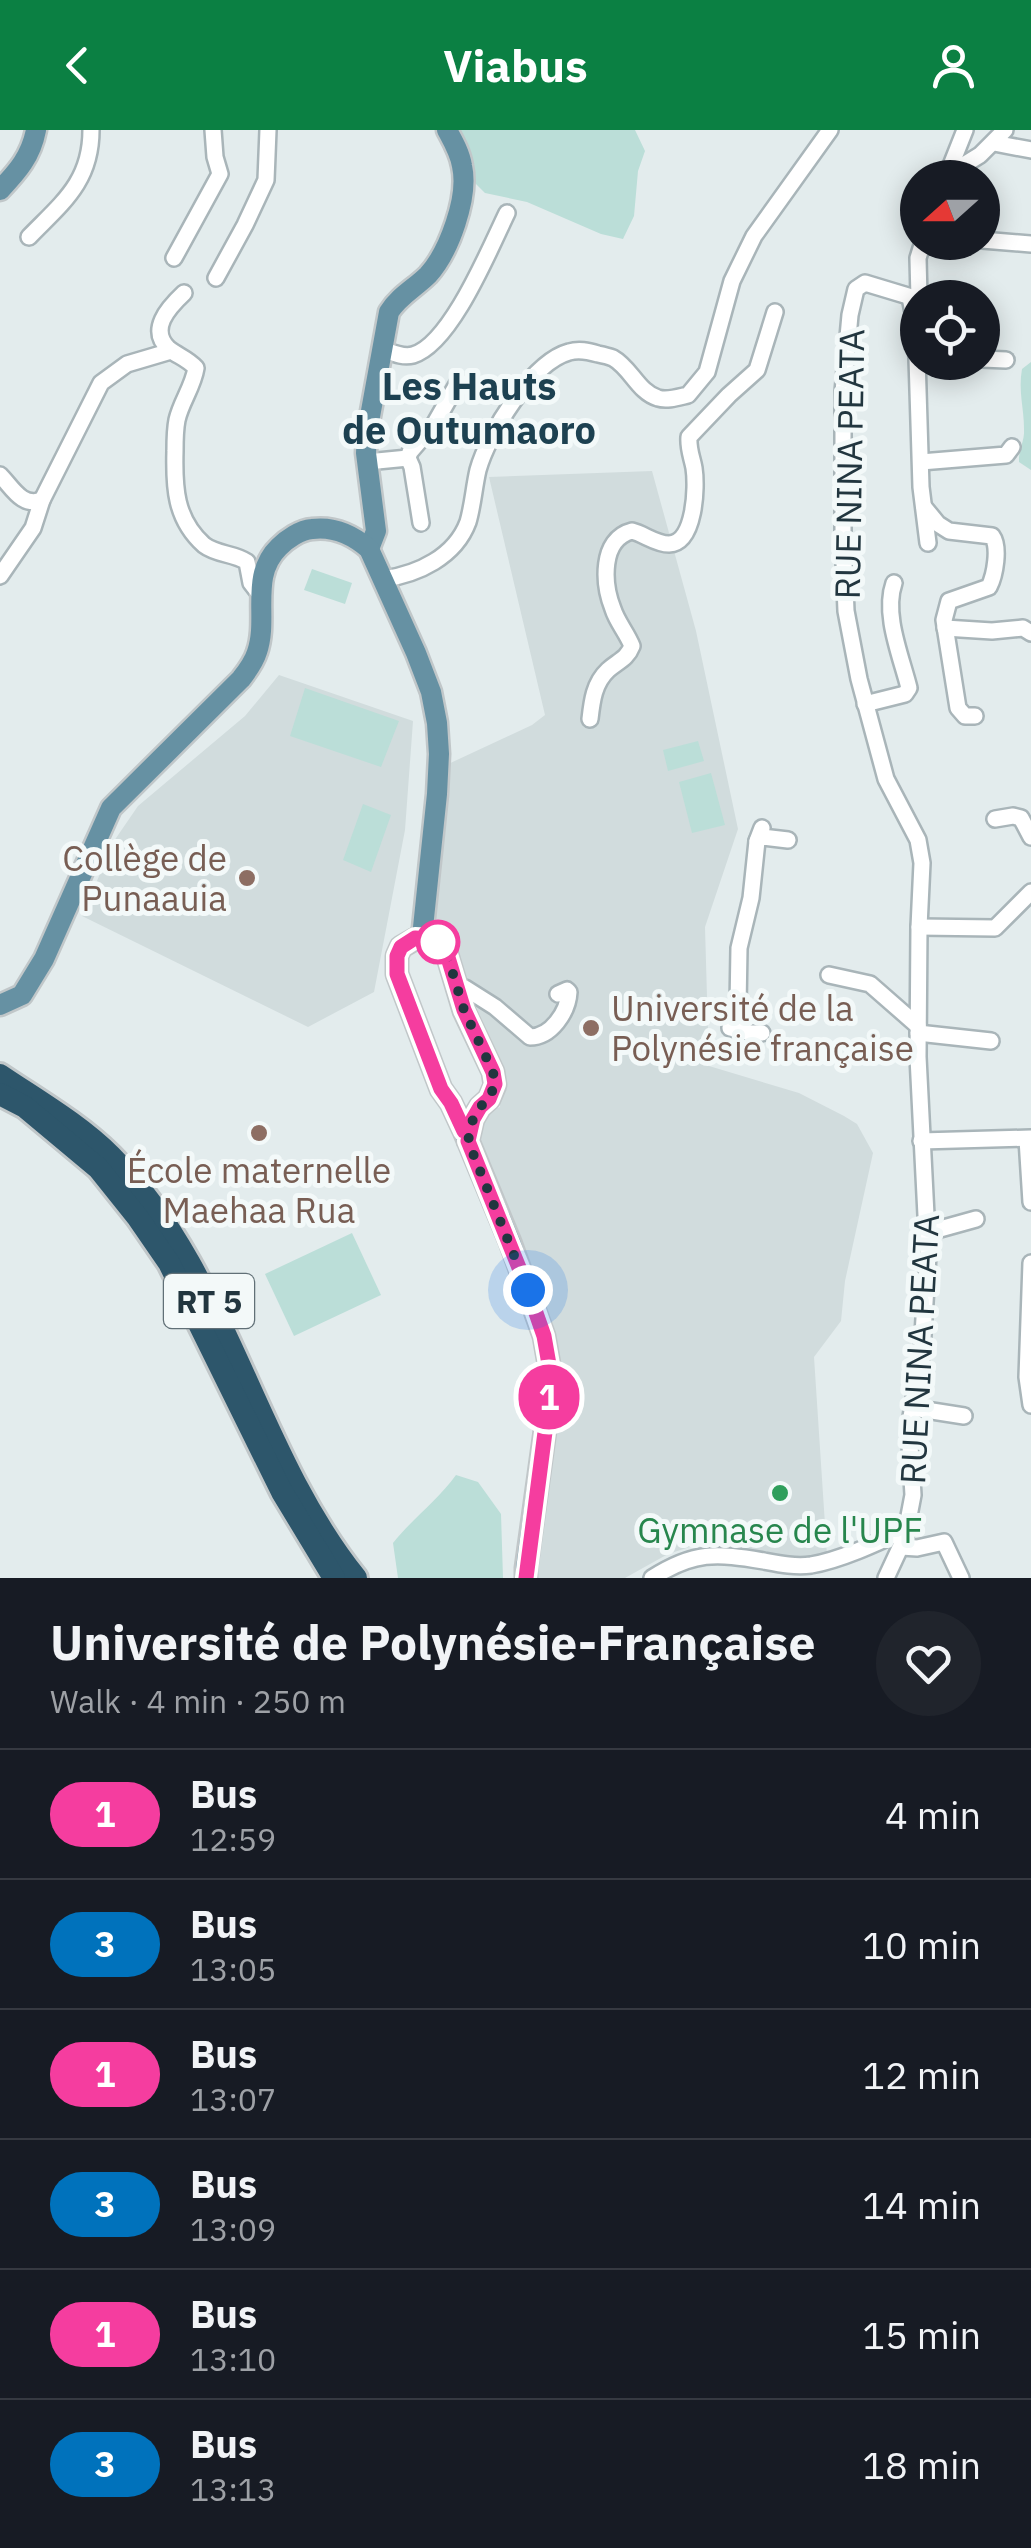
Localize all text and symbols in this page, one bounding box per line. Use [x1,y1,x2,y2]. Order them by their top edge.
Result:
text: Viabus [443,36,588,94]
icon: back [50,38,105,93]
icon: person [926,38,981,93]
north arrow [900,160,1000,260]
map controls [900,160,1000,380]
button: locate [900,280,1000,380]
street label: RUE NINA PEATA [824,328,874,600]
district label: Les Hauts de Outumaoro [342,361,596,454]
place label: Collège de Punaauia [62,835,227,921]
marker: Collège de Punaauia [236,867,258,889]
unlabelled marker [417,921,459,963]
place label: Université de la Polynésie française [611,985,914,1071]
marker: Université de la Polynésie française [580,1017,602,1039]
marker: École maternelle Maehaa Rua [248,1122,270,1144]
place label: École maternelle Maehaa Rua [127,1147,391,1233]
street label: RUE NINA PEATA [889,1213,949,1485]
your location [503,1265,553,1315]
road number: RT 5 [164,1274,254,1328]
line badge: 1 [516,1364,582,1430]
text: 1 [538,1374,560,1420]
marker: Gymnase de l'UPF [769,1482,791,1504]
place label: Gymnase de l'UPF [637,1507,923,1553]
text: Université de Polynésie-Française [50,1611,815,1673]
button: heart [876,1611,981,1716]
text: Walk · 4 min · 250 m [50,1680,346,1722]
text: Bus [190,1769,257,1818]
text: 4 min [885,1790,981,1839]
text: 1 [94,1791,116,1837]
text: 12:59 [190,1818,276,1860]
text: Bus [190,1899,257,1948]
text: 10 min [862,1920,981,1969]
text: 3 [94,1921,116,1967]
text: 13:05 [190,1948,276,1990]
text: Bus [190,2029,257,2078]
text: 12 min [862,2050,981,2099]
text: 1 [94,2051,116,2097]
text: 13:07 [190,2078,276,2120]
text: Bus [190,2159,257,2208]
text: 14 min [862,2180,981,2229]
text: 3 [94,2181,116,2227]
text: 13:09 [190,2208,276,2250]
text: Bus [190,2289,257,2338]
text: 15 min [862,2310,981,2359]
text: 1 [94,2311,116,2357]
text: 13:10 [190,2338,276,2380]
text: Bus [190,2419,257,2468]
text: 18 min [862,2440,981,2489]
text: 3 [94,2441,116,2487]
text: 13:13 [190,2468,276,2510]

